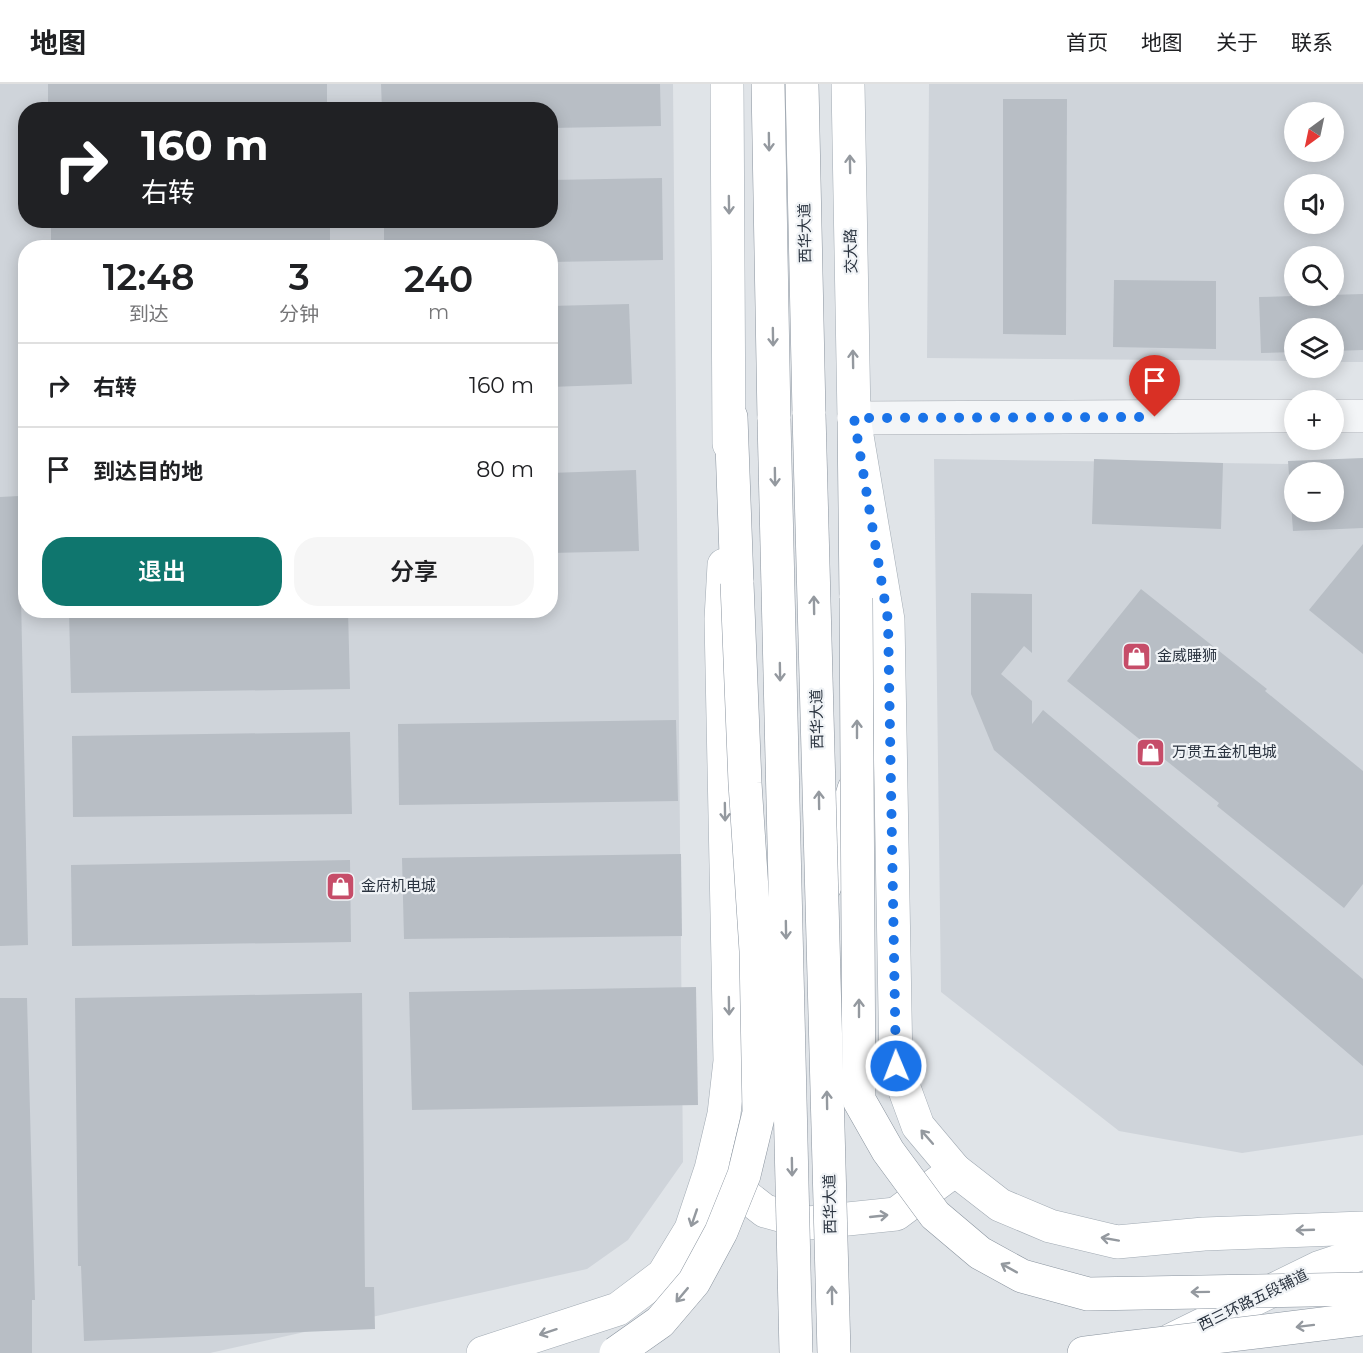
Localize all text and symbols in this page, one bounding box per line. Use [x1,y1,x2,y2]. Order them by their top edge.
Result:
text: 地图 [30,26,86,60]
text: 首页 [1066,30,1108,55]
text: 地图 [1141,30,1183,55]
text: 关于 [1216,30,1258,55]
text: 联系 [1291,30,1333,55]
north arrow [1284,102,1344,162]
map controls [1284,102,1344,522]
text: 160 m [141,119,269,171]
icon: right [42,126,120,204]
one-way arrow [763,132,775,152]
one-way arrow [844,155,856,175]
button: sound [1284,174,1344,234]
text: 右转 [141,176,195,209]
one-way arrow [723,195,735,215]
street label: 西华大道 [794,203,815,263]
street label: 交大路 [841,228,860,274]
button: search [1284,246,1344,306]
text: 12:48 [103,255,195,299]
text: 3 [289,255,310,299]
text: 240 [404,257,473,301]
text: m [428,300,449,324]
text: 到达 [129,302,169,326]
text: 分钟 [279,302,319,326]
button: layers [1284,318,1344,378]
one-way arrow [767,327,778,347]
one-way arrow [847,350,859,370]
pin [1129,355,1180,417]
icon: arrive [1138,364,1171,397]
icon: right [42,369,75,402]
text: 160 m [469,372,534,399]
text: 右转 [93,374,137,401]
button: + [1284,390,1344,450]
icon: arrive [42,453,75,486]
text: 80 m [476,456,534,483]
text: 到达目的地 [93,458,203,485]
button: − [1284,462,1344,522]
one-way arrow [770,467,781,487]
button: 退出 [42,537,282,606]
button: 分享 [294,537,534,606]
one-way arrow [808,595,820,615]
shop icon: 金威睡狮 [1120,640,1152,672]
place label: 金威睡狮 [1157,646,1217,665]
one-way arrow [774,662,786,682]
street label: 西华大道 [806,689,827,749]
one-way arrow [851,720,863,740]
shop icon: 万贯五金机电城 [1135,736,1167,768]
place label: 万贯五金机电城 [1172,742,1277,761]
one-way arrow [813,790,825,810]
one-way arrow [719,801,731,821]
shop icon: 金府机电城 [324,870,356,902]
place label: 金府机电城 [361,876,436,895]
one-way arrow [780,920,792,940]
one-way arrow [723,996,735,1016]
one-way arrow [853,999,865,1019]
position arrow [864,1034,928,1098]
one-way arrow [821,1090,833,1110]
one-way arrow [920,1130,934,1145]
one-way arrow [786,1157,797,1177]
street label: 西华大道 [819,1174,840,1234]
one-way arrow [688,1208,699,1227]
one-way arrow [869,1210,889,1221]
one-way arrow [1295,1224,1315,1236]
one-way arrow [1101,1234,1120,1245]
one-way arrow [1001,1262,1018,1274]
street label: 西三环路五段辅道 [1195,1265,1311,1334]
one-way arrow [826,1285,838,1305]
one-way arrow [1190,1286,1210,1298]
one-way arrow [676,1287,689,1303]
one-way arrow [1295,1321,1315,1332]
one-way arrow [539,1327,558,1338]

